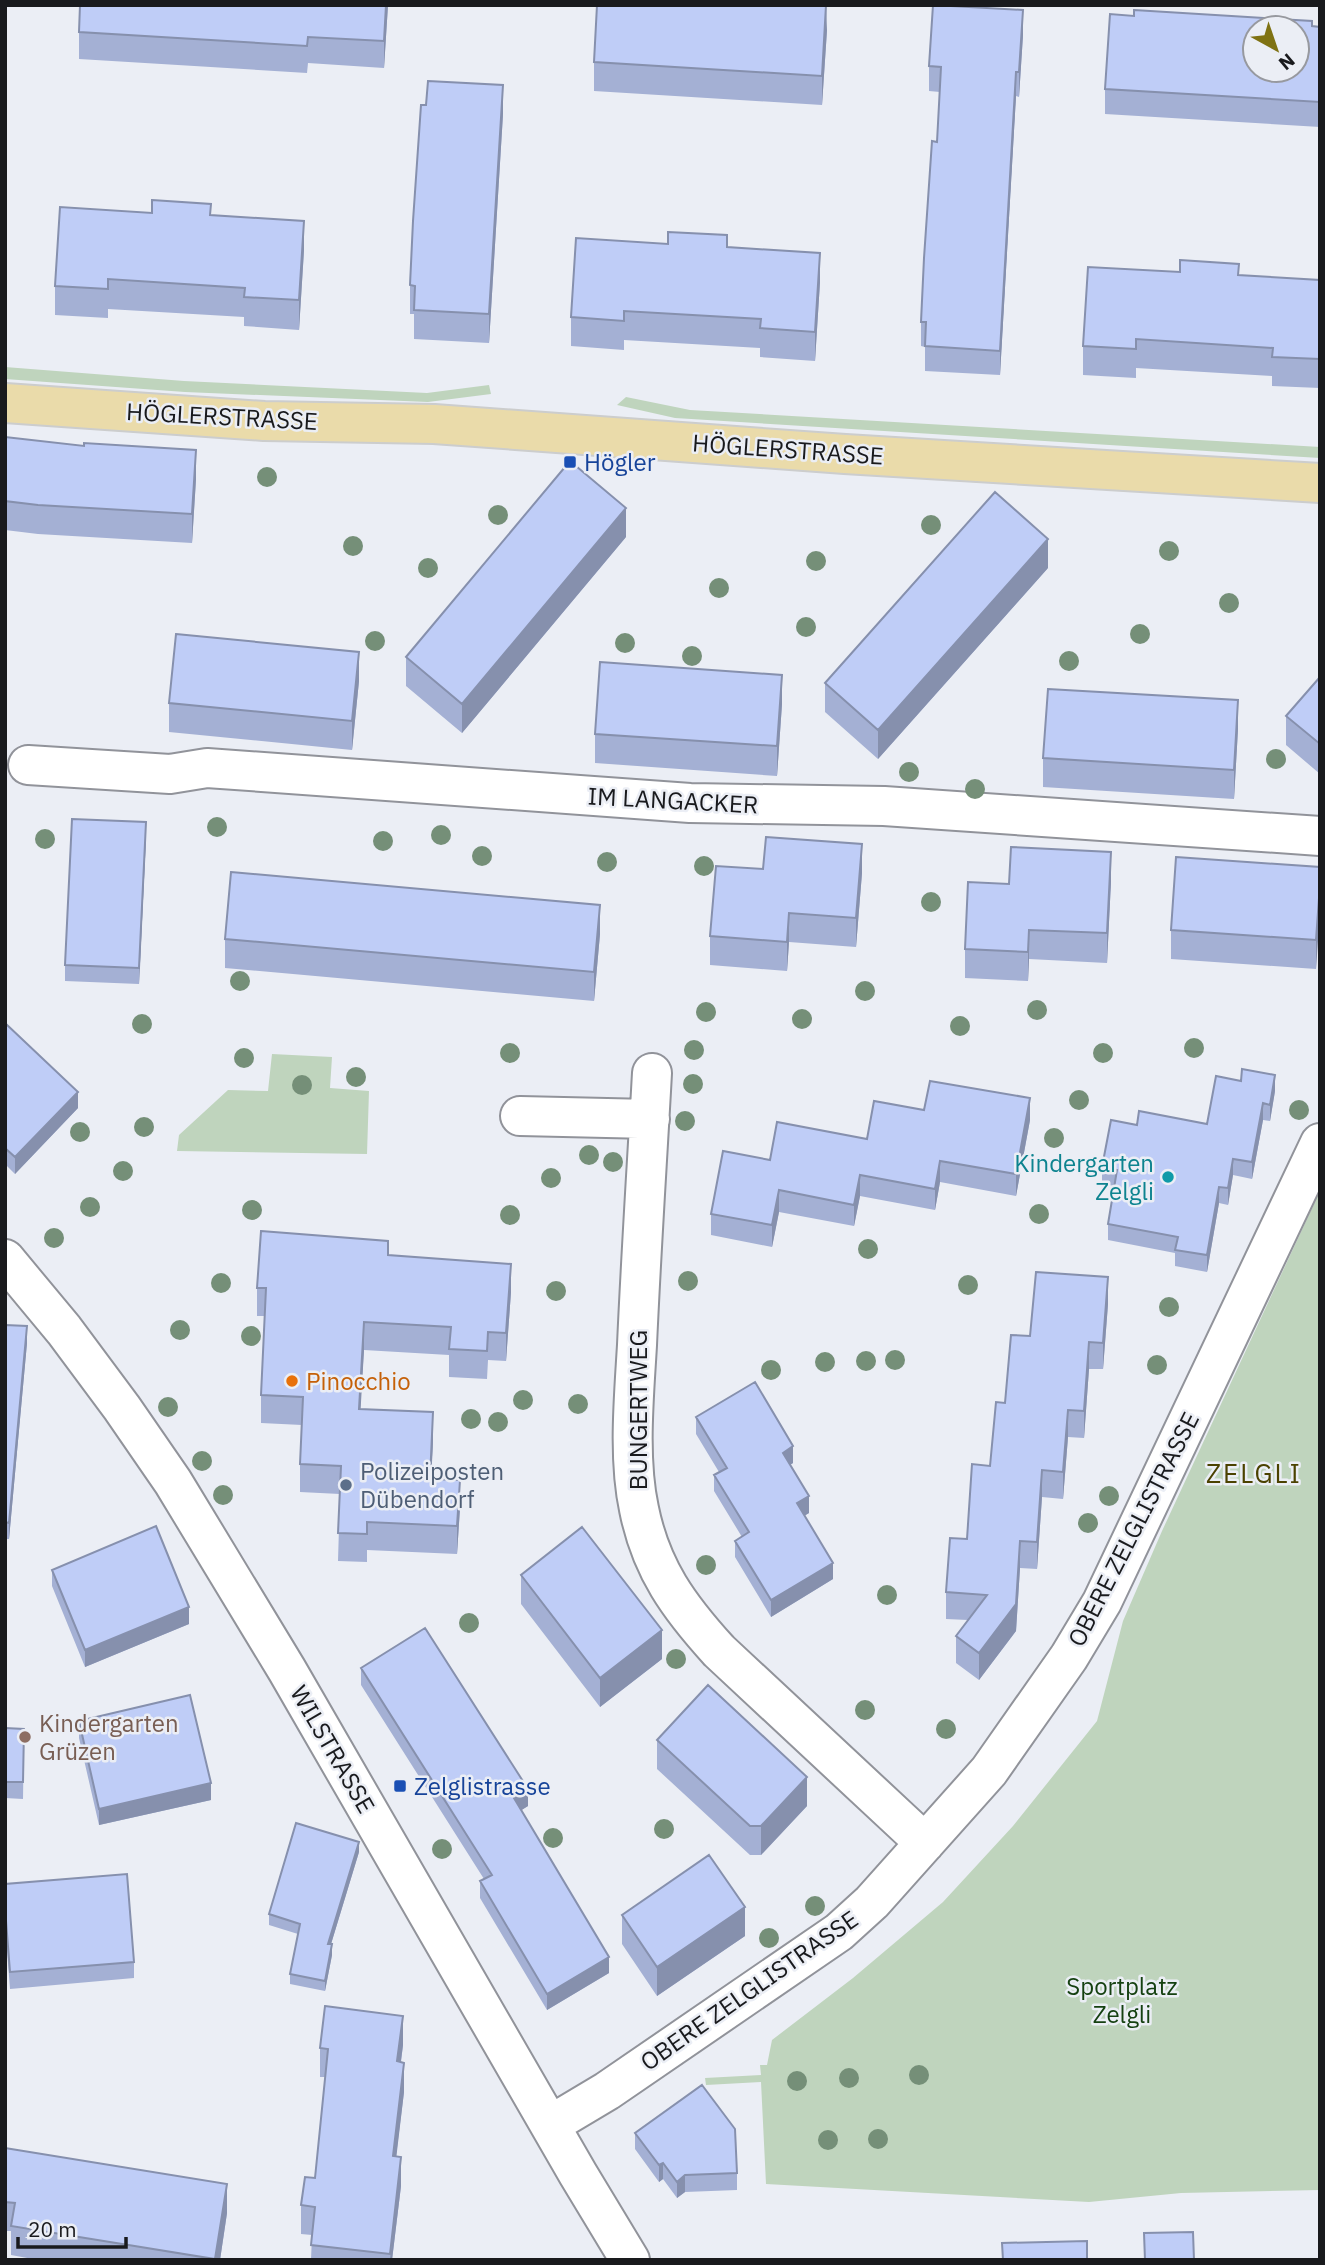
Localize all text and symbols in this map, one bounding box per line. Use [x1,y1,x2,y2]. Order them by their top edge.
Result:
north arrow [1241,14,1311,84]
text: N [1274,48,1300,76]
street label: HÖGLERSTRASSE [125,395,319,437]
street label: HÖGLERSTRASSE [691,426,885,472]
place label: Högler [584,446,656,478]
marker: Högler [562,454,578,470]
street label: IM LANGACKER [587,780,759,820]
place label: Kindergarten Zelgli [1014,1147,1154,1207]
marker: Kindergarten Zelgli [1160,1169,1176,1185]
street label: BUNGERTWEG [622,1330,654,1490]
place label: Pinocchio [306,1365,411,1397]
marker: Pinocchio [284,1373,300,1389]
street label: OBERE ZELGLISTRASSE [1060,1406,1206,1652]
place label: Polizeiposten Dübendorf [360,1455,504,1515]
district label: ZELGLI [1206,1456,1302,1490]
marker: Polizeiposten Dübendorf [338,1477,354,1493]
street label: WILSTRASSE [283,1679,383,1819]
place label: Kindergarten Grüzen [39,1707,179,1767]
marker: Kindergarten Grüzen [17,1729,33,1745]
place label: Zelglistrasse [414,1770,551,1802]
marker: Zelglistrasse [392,1778,408,1794]
street label: OBERE ZELGLISTRASSE [634,1903,864,2077]
park label: Sportplatz Zelgli [1066,1970,1178,2030]
scale bar [18,2206,126,2250]
text: 20 m [28,2215,77,2243]

